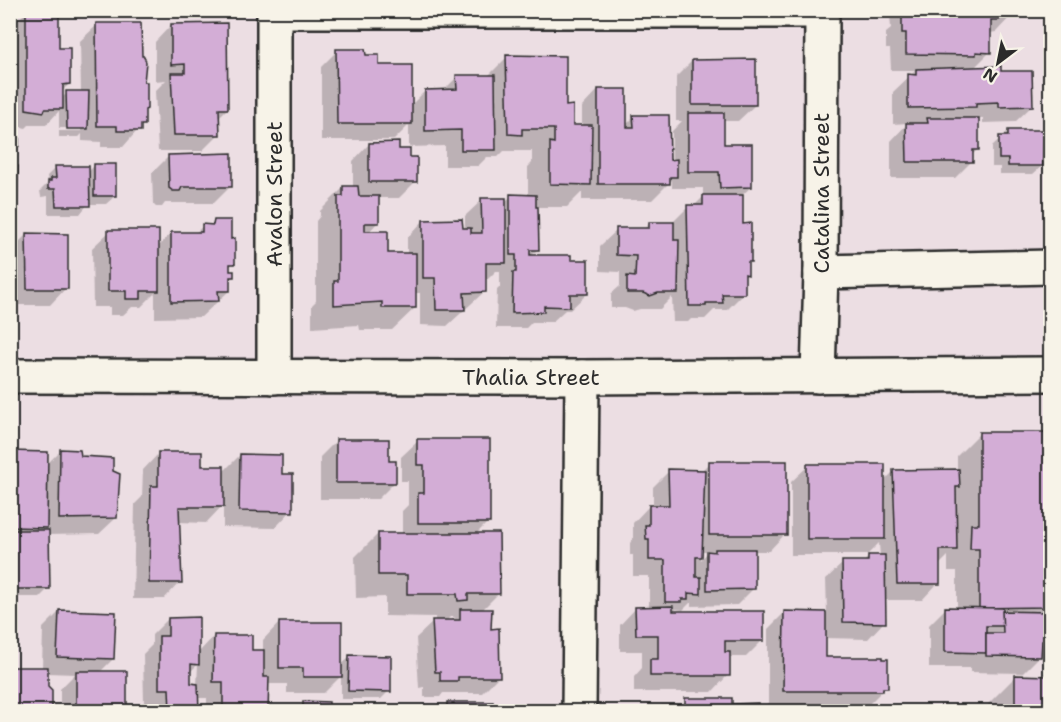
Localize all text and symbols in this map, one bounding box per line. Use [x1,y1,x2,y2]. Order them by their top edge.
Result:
north arrow [968,33,1028,93]
text: N [979,63,1001,88]
street label: Catalina Street [807,113,836,273]
street label: Avalon Street [260,121,289,267]
street label: Thalia Street [462,363,600,392]

